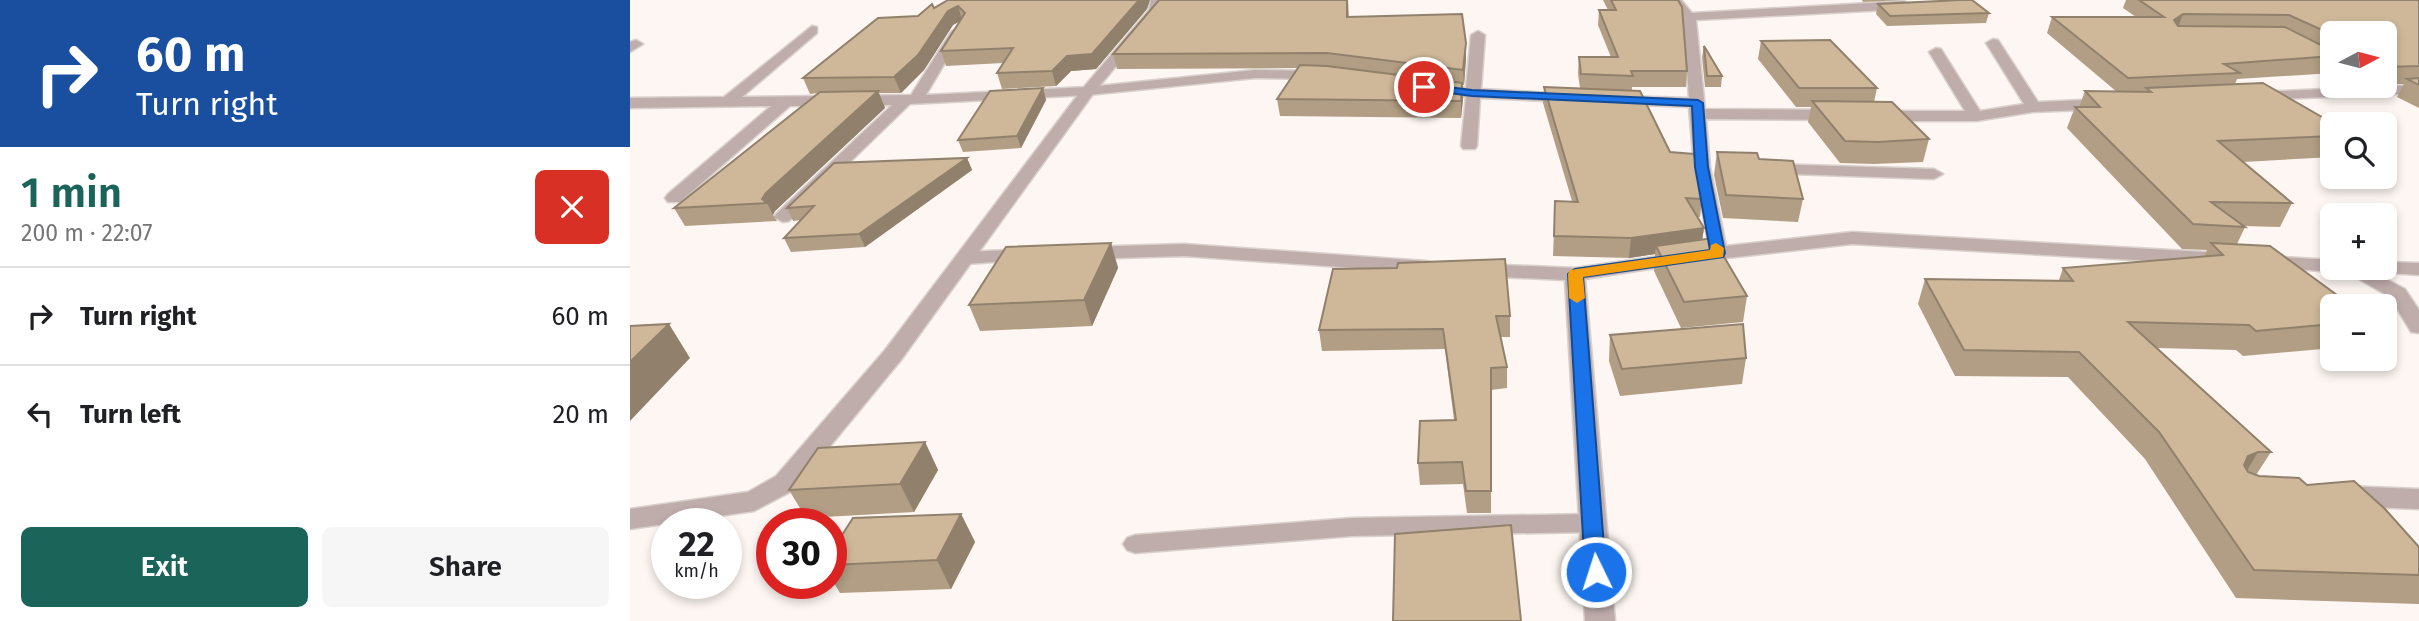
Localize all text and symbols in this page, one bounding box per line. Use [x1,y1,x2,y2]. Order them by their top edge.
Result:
north arrow [2320,21,2398,98]
map controls [2320,21,2397,371]
text: 60 m [136,25,245,84]
icon: right [21,28,112,119]
pin [1394,57,1454,117]
icon: arrive [1405,68,1443,106]
text: Turn right [136,85,278,123]
button: search [2320,112,2397,189]
text: 1 min [21,168,122,218]
button: close [535,170,609,244]
button: + [2320,203,2397,280]
text: 200 m · 22:07 [21,219,152,247]
button: − [2320,294,2397,371]
icon: right [21,297,59,335]
text: Turn right [80,301,197,332]
text: 60 m [551,301,609,332]
icon: left [21,395,59,433]
text: Turn left [80,399,181,430]
text: 20 m [552,399,609,430]
speed limit sign: 30 [756,508,847,599]
text: 22 [678,523,715,565]
button: Exit [21,527,308,607]
button: Share [322,527,609,607]
position arrow [1559,535,1633,609]
text: km/h [674,560,719,582]

